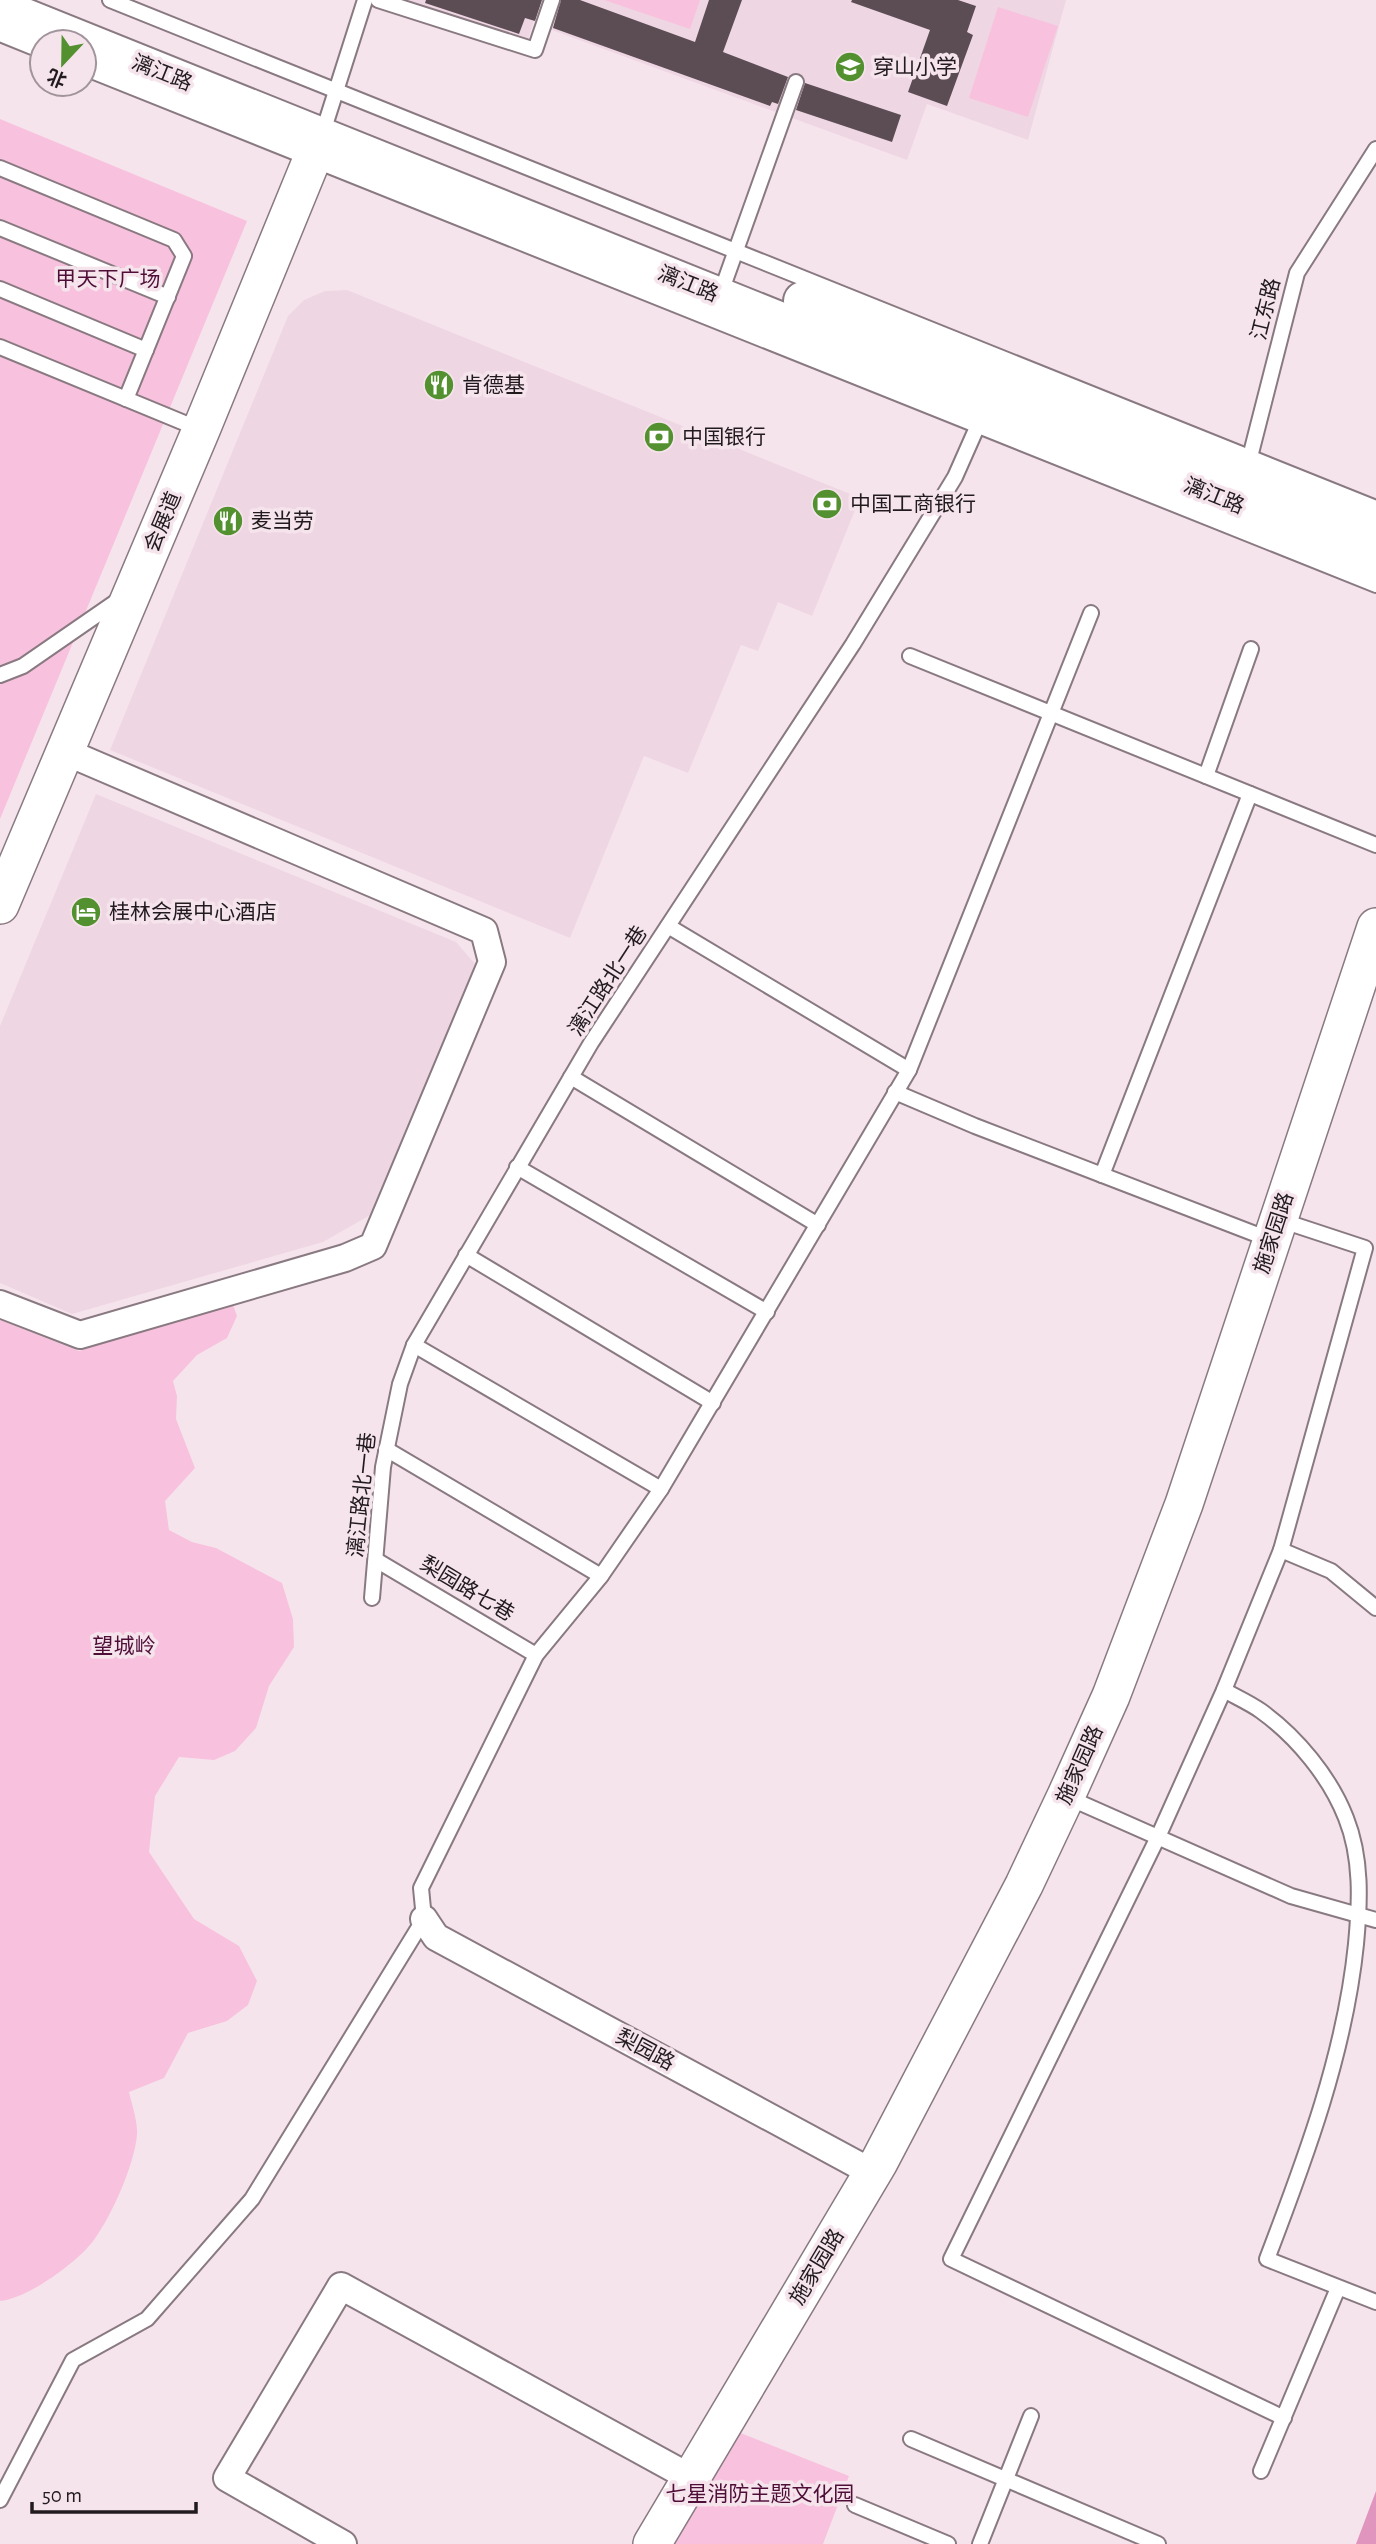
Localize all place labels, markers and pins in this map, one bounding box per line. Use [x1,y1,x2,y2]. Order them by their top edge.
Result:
school or university icon: 穿山小学 [833,50,867,84]
place label: 穿山小学 [873,56,957,78]
restaurant icon: 肯德基 [422,368,456,402]
place label: 肯德基 [462,374,525,396]
bank icon: 中国银行 [642,420,676,454]
place label: 中国银行 [682,426,766,448]
bank icon: 中国工商银行 [810,487,844,521]
place label: 中国工商银行 [850,493,976,515]
restaurant icon: 麦当劳 [211,504,245,538]
place label: 麦当劳 [251,510,314,532]
hotel icon: 桂林会展中心酒店 [69,895,103,929]
place label: 桂林会展中心酒店 [109,901,277,923]

